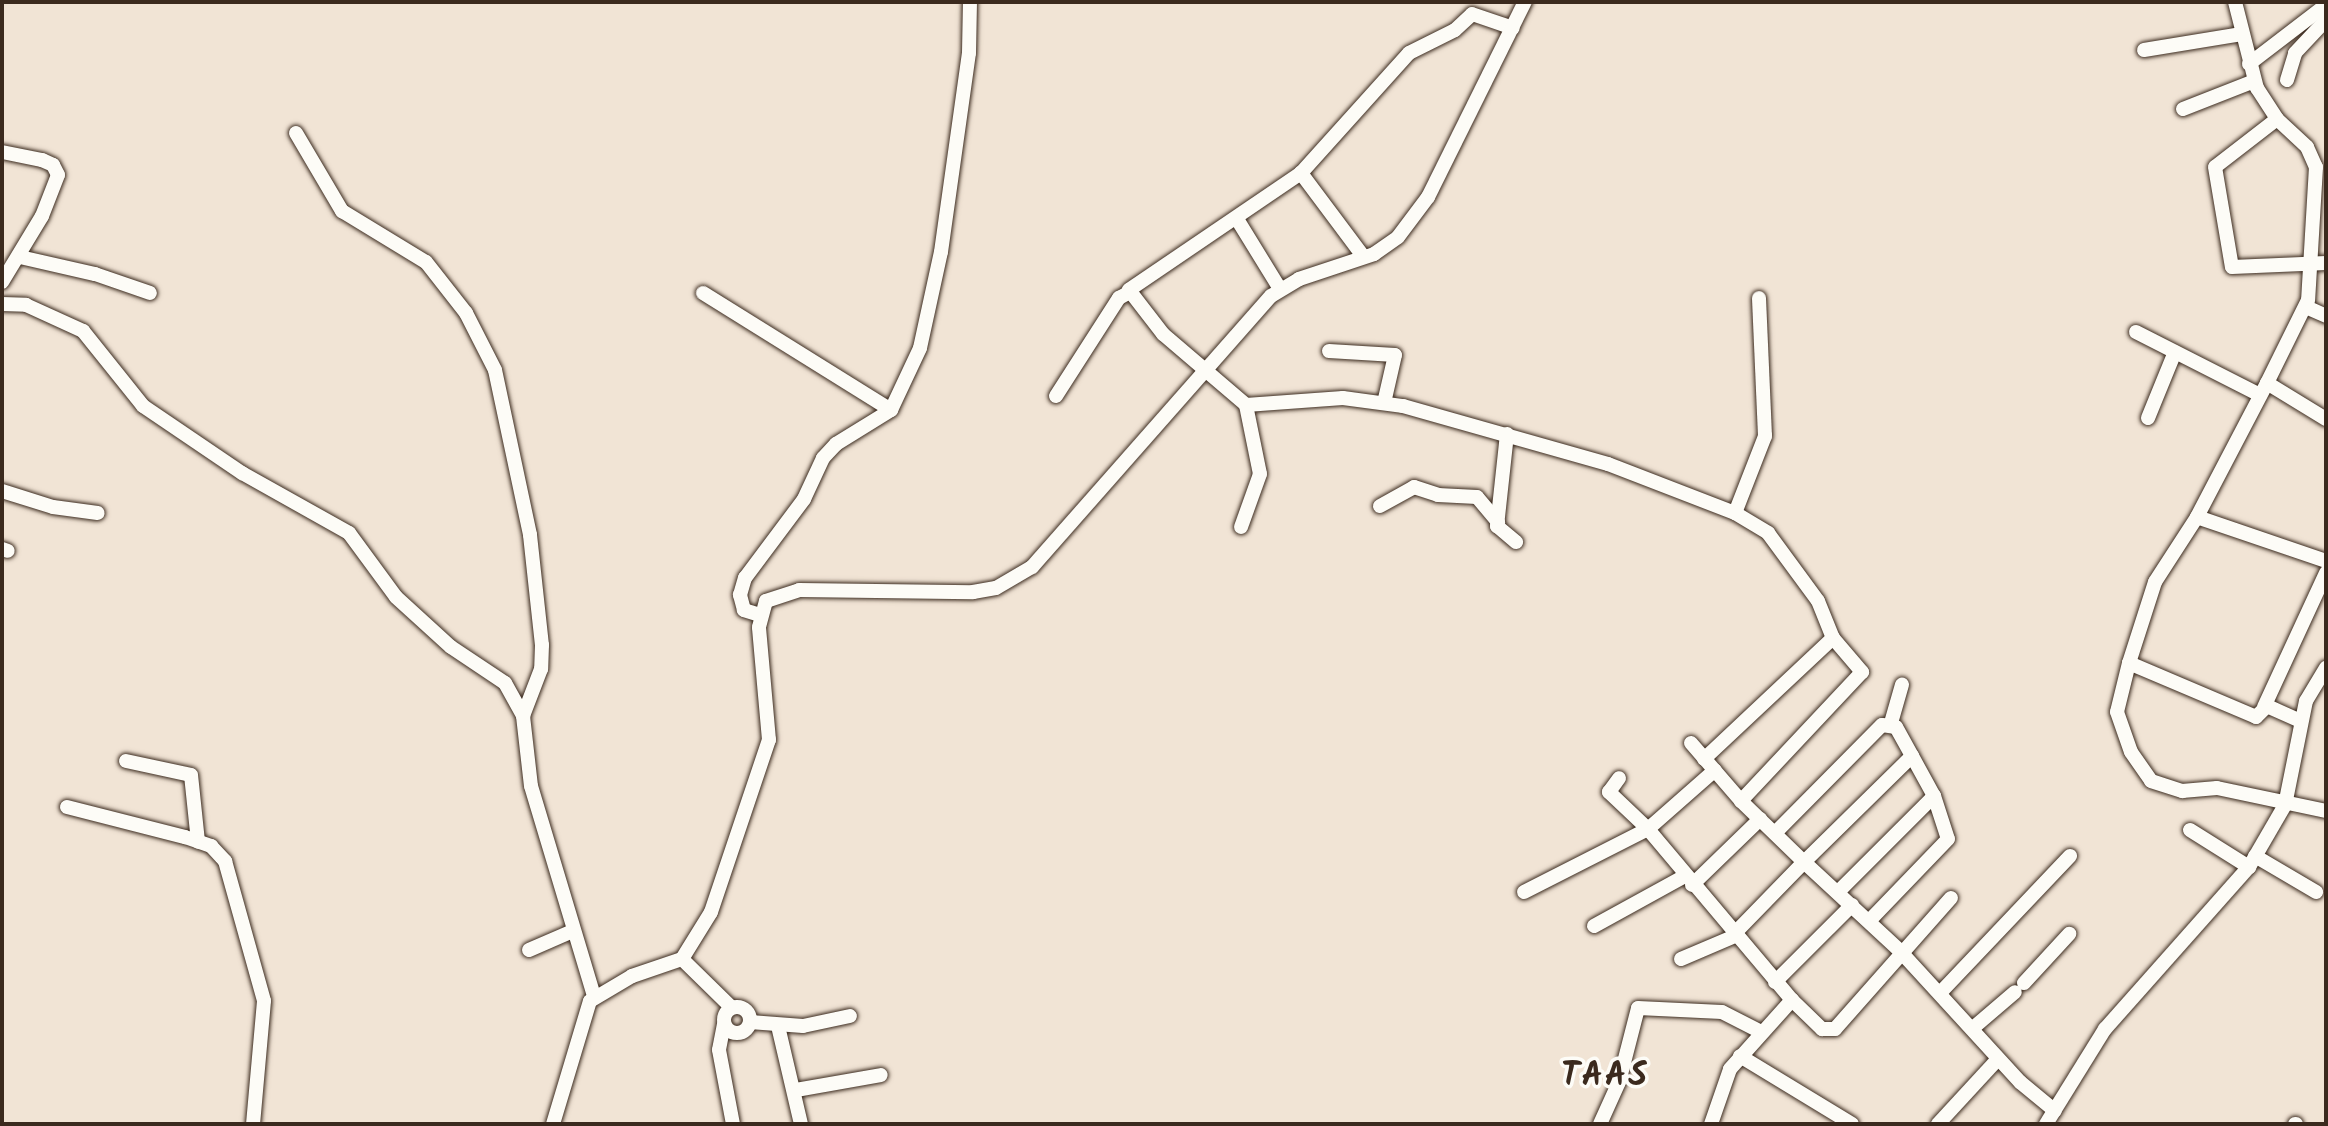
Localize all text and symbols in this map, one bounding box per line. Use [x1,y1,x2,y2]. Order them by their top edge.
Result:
district label: TAAS [1561,1057,1649,1097]

